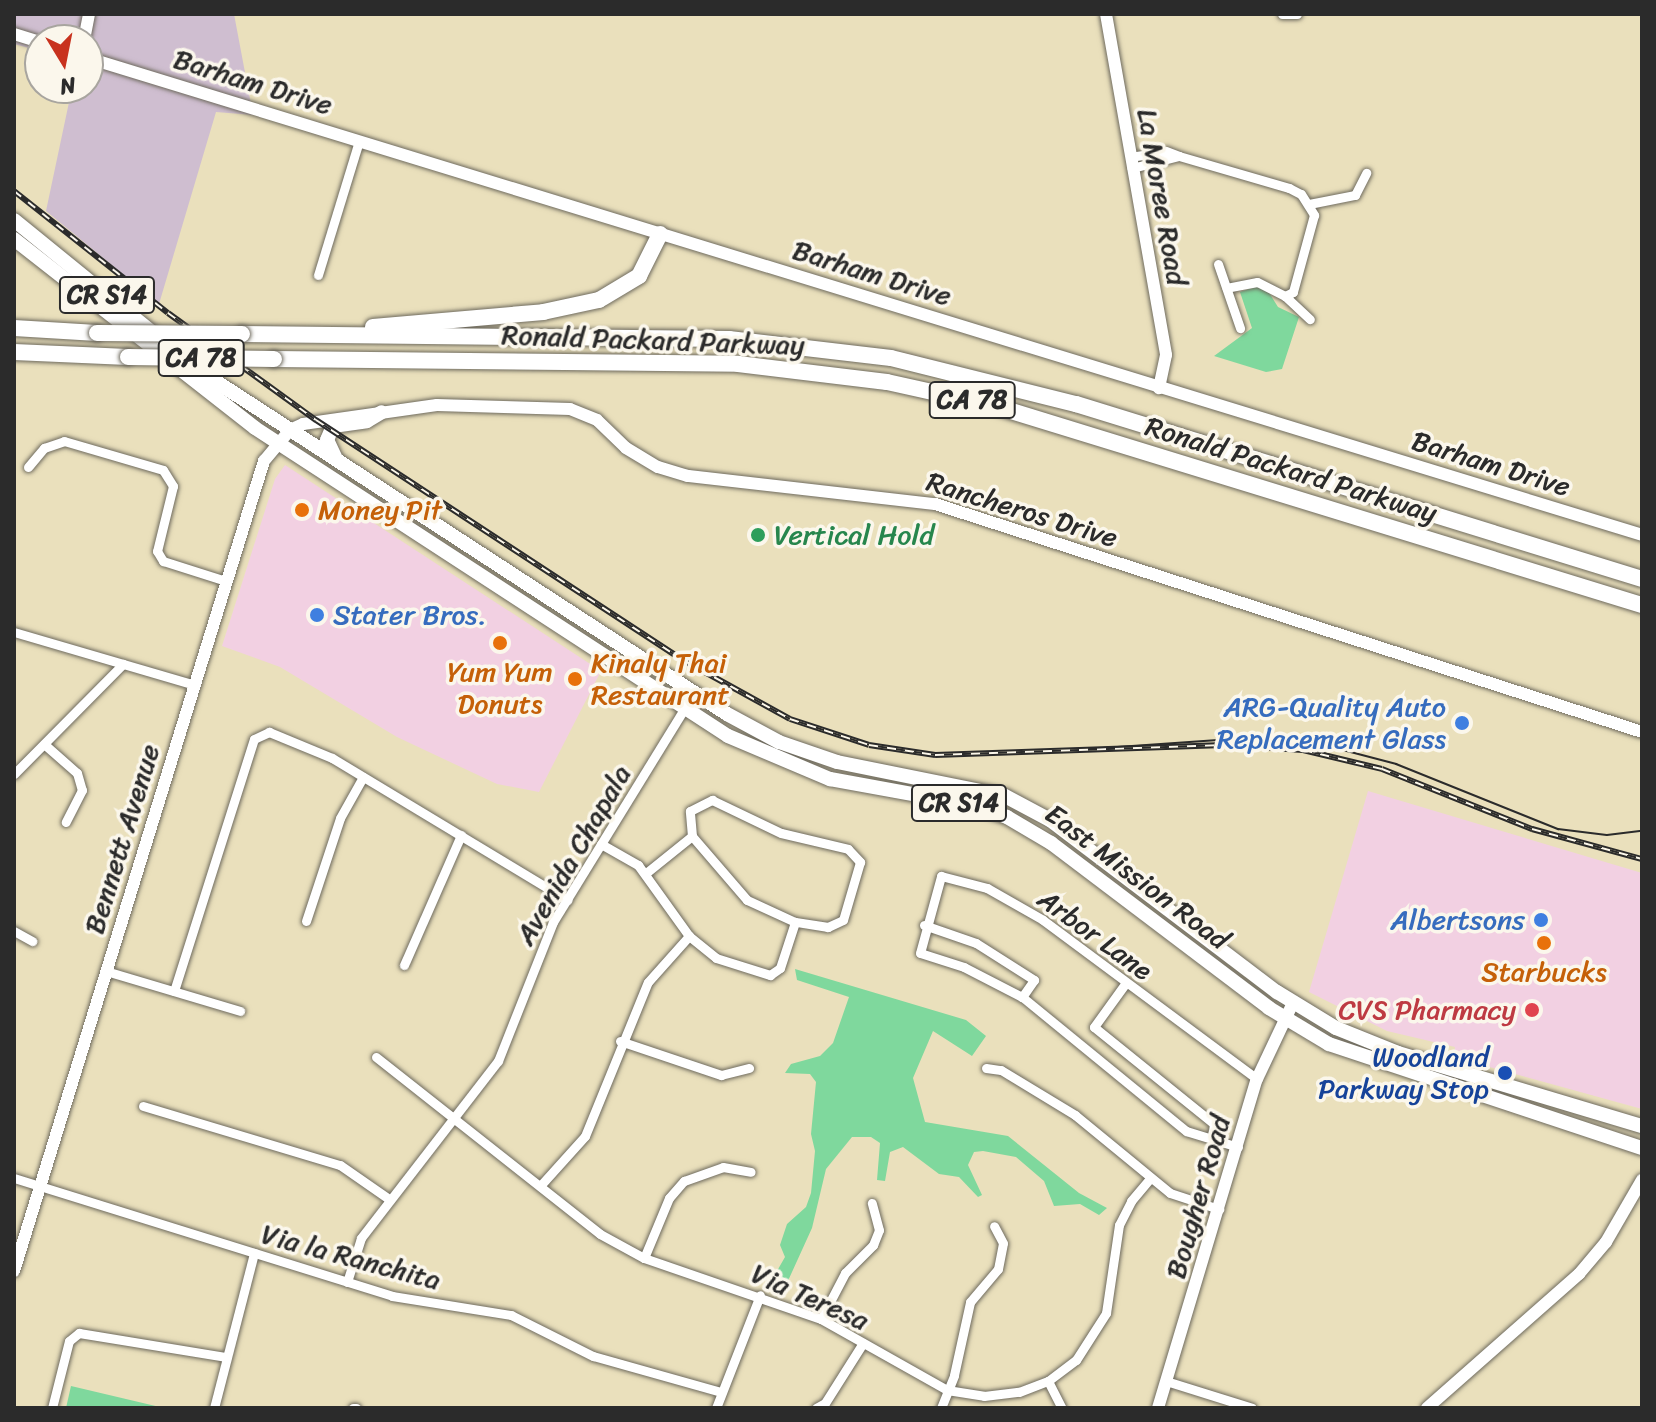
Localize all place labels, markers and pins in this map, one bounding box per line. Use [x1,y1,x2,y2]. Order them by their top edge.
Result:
place label: Money Pit [318,493,443,527]
marker: Money Pit [293,501,311,519]
place label: Vertical Hold [774,518,934,552]
marker: Vertical Hold [749,526,767,544]
place label: Stater Bros. [333,598,487,632]
marker: Stater Bros. [308,606,326,624]
marker: Yum Yum Donuts [491,634,509,652]
place label: Kinaly Thai Restaurant [591,646,729,712]
place label: Yum Yum Donuts [447,655,553,721]
marker: Kinaly Thai Restaurant [566,670,584,688]
place label: ARG-Quality Auto Replacement Glass [1217,690,1446,756]
marker: ARG-Quality Auto Replacement Glass [1453,714,1471,732]
place label: Albertsons [1390,903,1525,937]
marker: Albertsons [1532,911,1550,929]
marker: Starbucks [1535,934,1553,952]
place label: Starbucks [1481,955,1607,989]
place label: CVS Pharmacy [1338,993,1516,1027]
marker: CVS Pharmacy [1523,1001,1541,1019]
place label: Woodland Parkway Stop [1318,1040,1489,1106]
marker: Woodland Parkway Stop [1496,1064,1514,1082]

